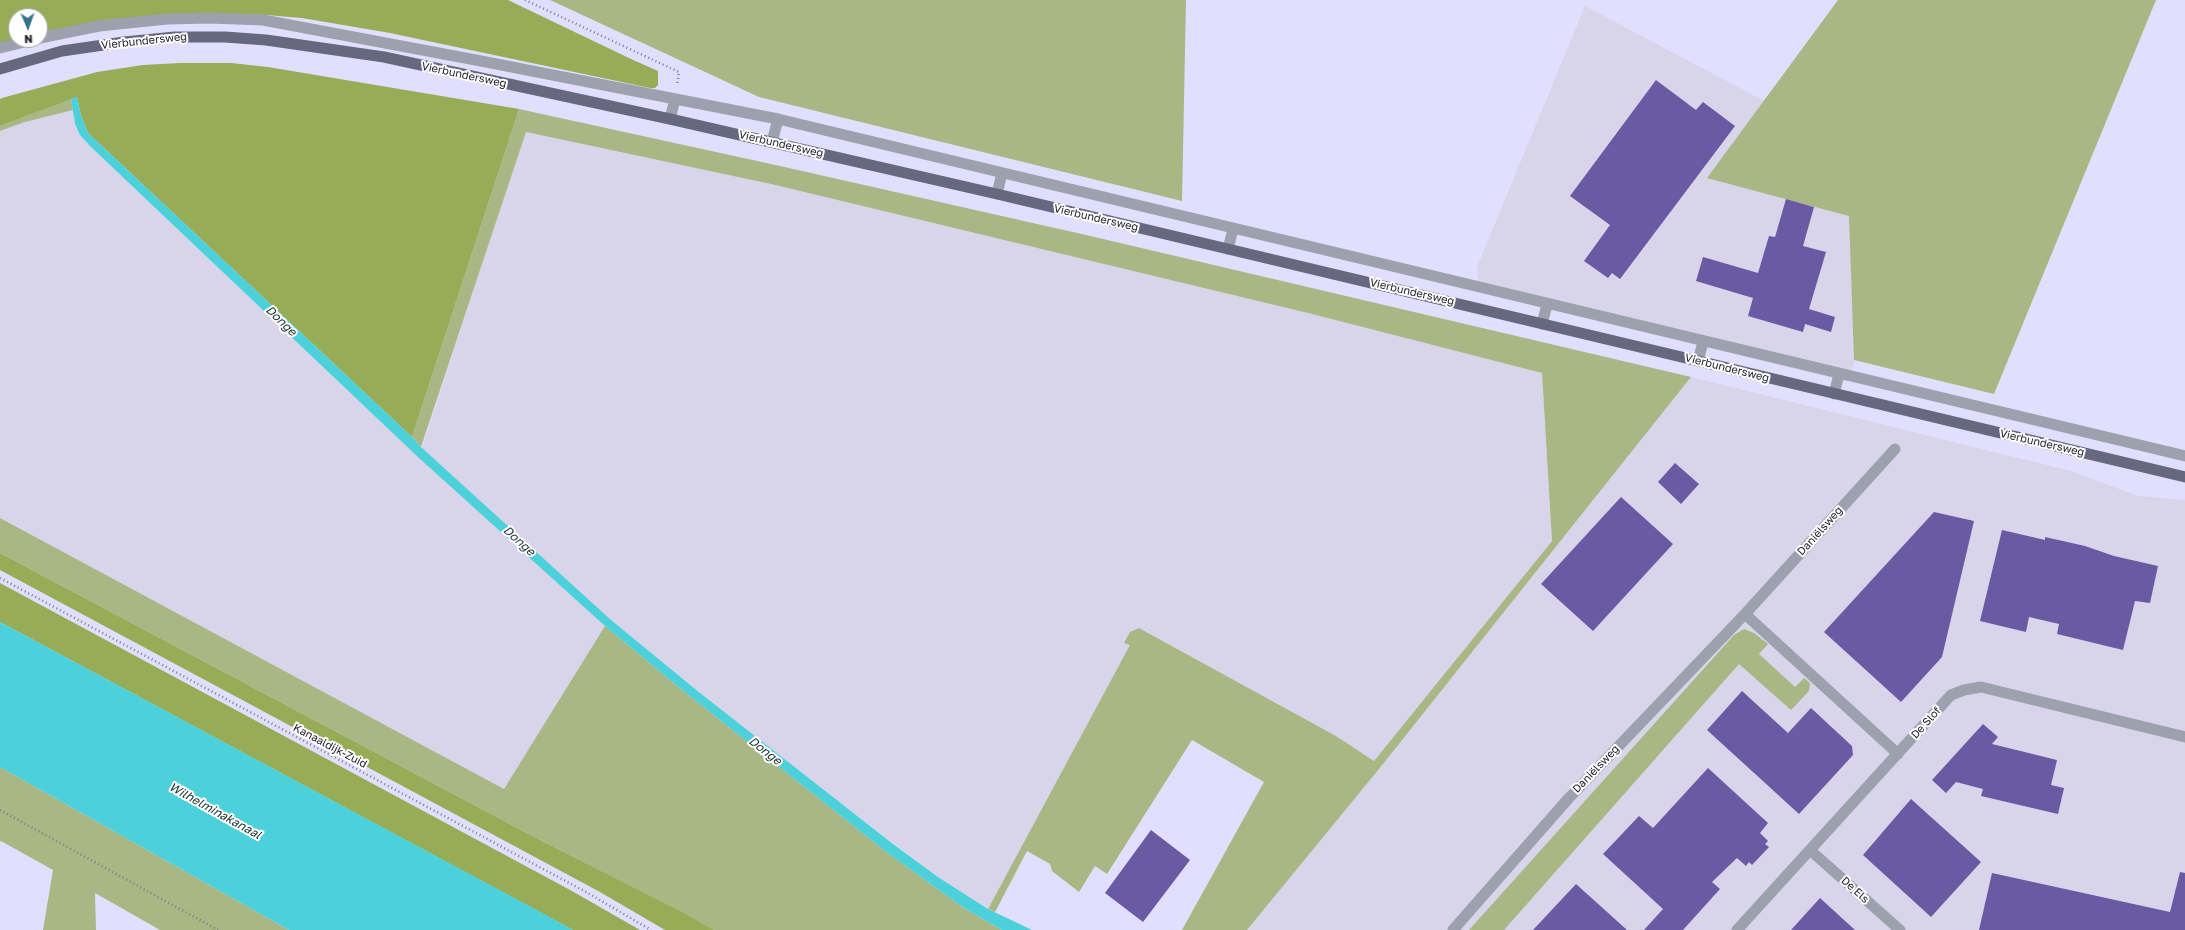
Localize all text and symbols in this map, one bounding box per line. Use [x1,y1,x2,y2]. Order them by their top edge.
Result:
north arrow [8,8,48,48]
street label: Vierbundersweg [100,30,188,52]
text: N [24,33,33,46]
street label: Vierbundersweg [420,60,508,90]
street label: Vierbundersweg [737,128,825,160]
street label: Vierbundersweg [1052,202,1140,234]
street label: Vierbundersweg [1368,276,1456,308]
water label: Donge [263,303,299,339]
street label: Vierbundersweg [1683,351,1771,385]
street label: Vierbundersweg [1998,427,2086,459]
street label: Daniëlsweg [1795,504,1845,558]
water label: Donge [500,523,538,559]
street label: De Slof [1908,705,1944,741]
street label: Kanaaldijk-Zuid [291,721,369,771]
water label: Donge [746,734,784,768]
street label: Daniëlsweg [1570,742,1622,796]
water label: Wilhelminakanaal [166,780,264,842]
street label: De Els [1838,874,1872,906]

